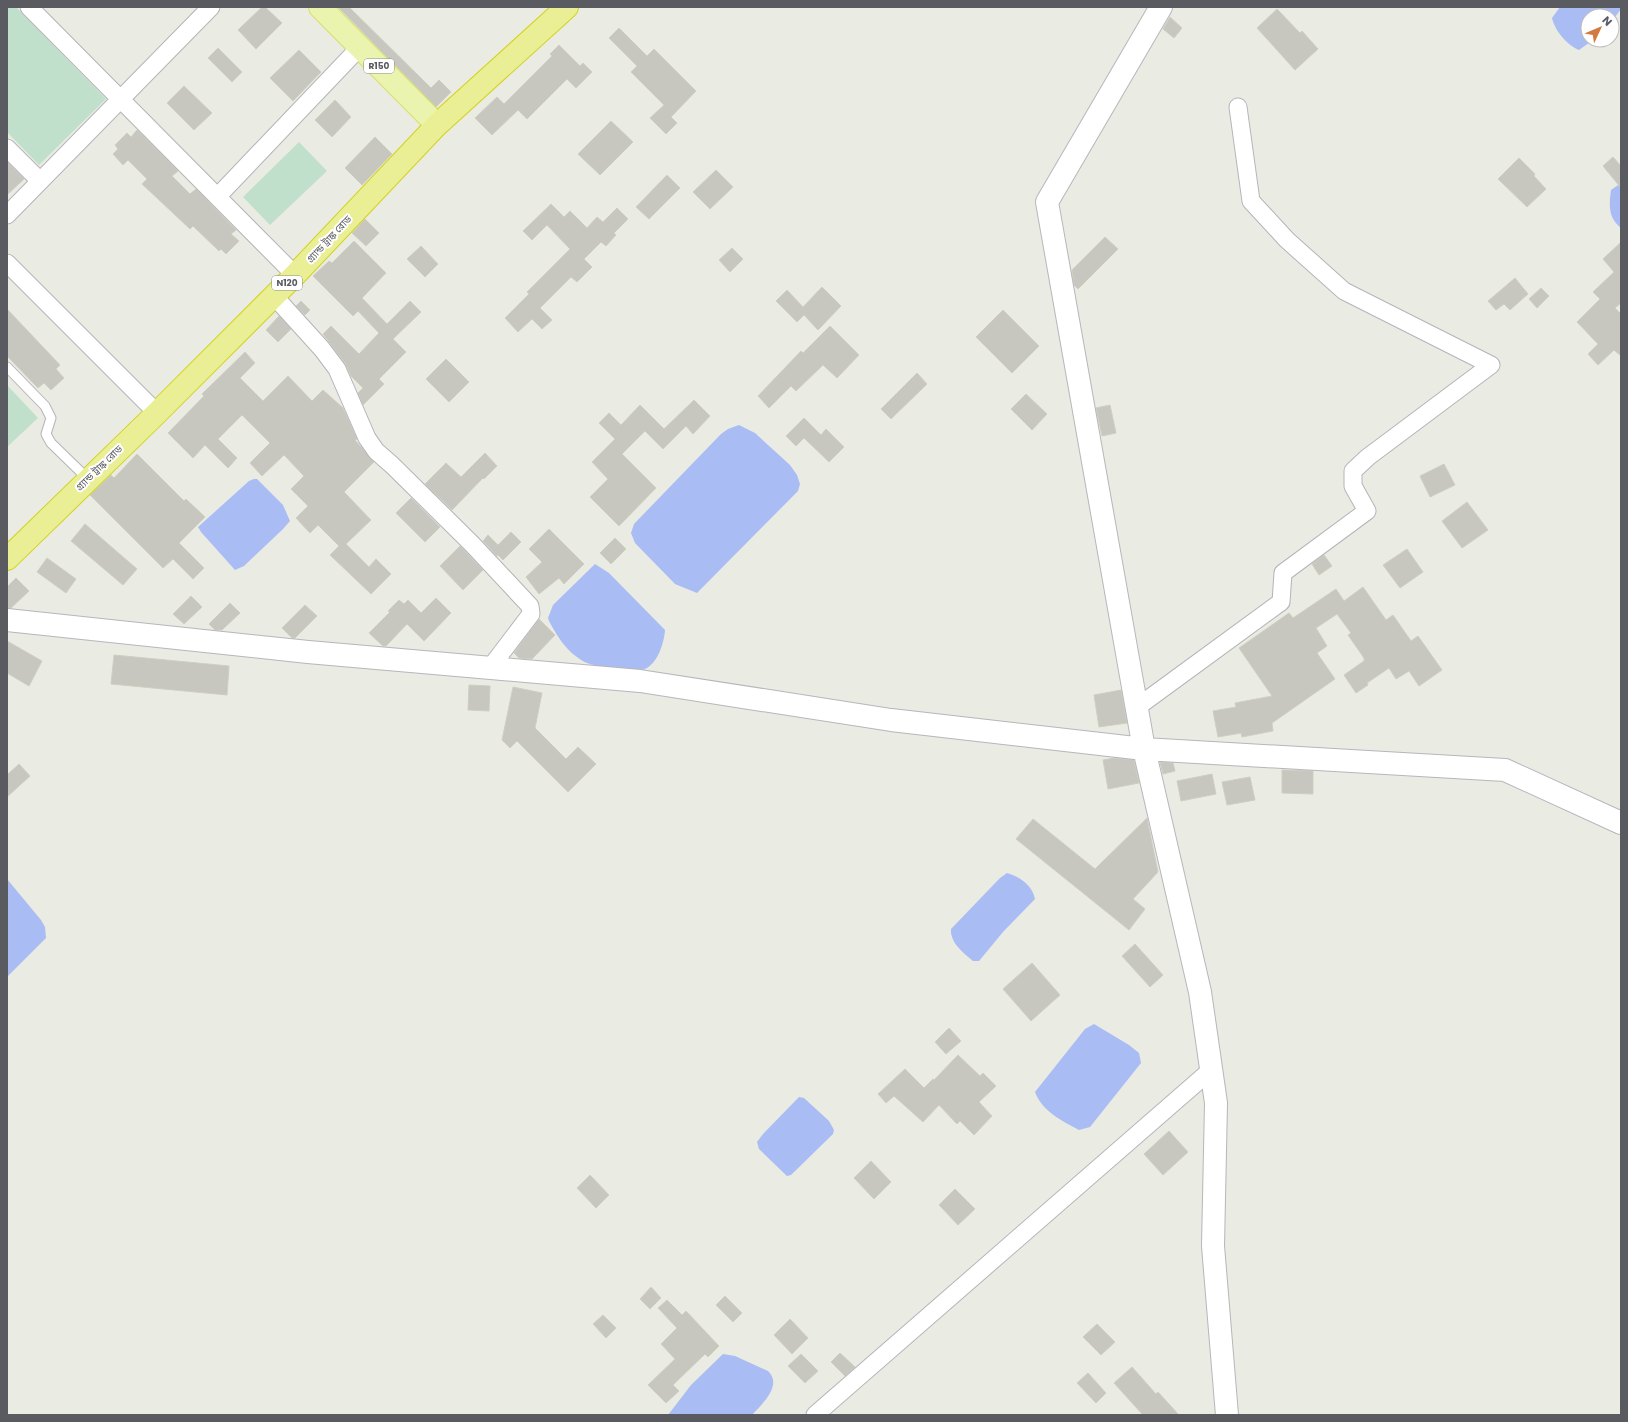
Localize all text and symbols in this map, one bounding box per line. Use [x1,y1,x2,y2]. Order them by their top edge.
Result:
north arrow [1580,8,1620,48]
text: N [1599,13,1616,30]
road number: R150 [364,59,394,73]
street label: গ্র্যান্ড ট্রাঙ্ক রোড [303,211,356,266]
road number: N120 [272,276,302,290]
street label: গ্র্যান্ড ট্রাঙ্ক রোড [72,441,126,494]

